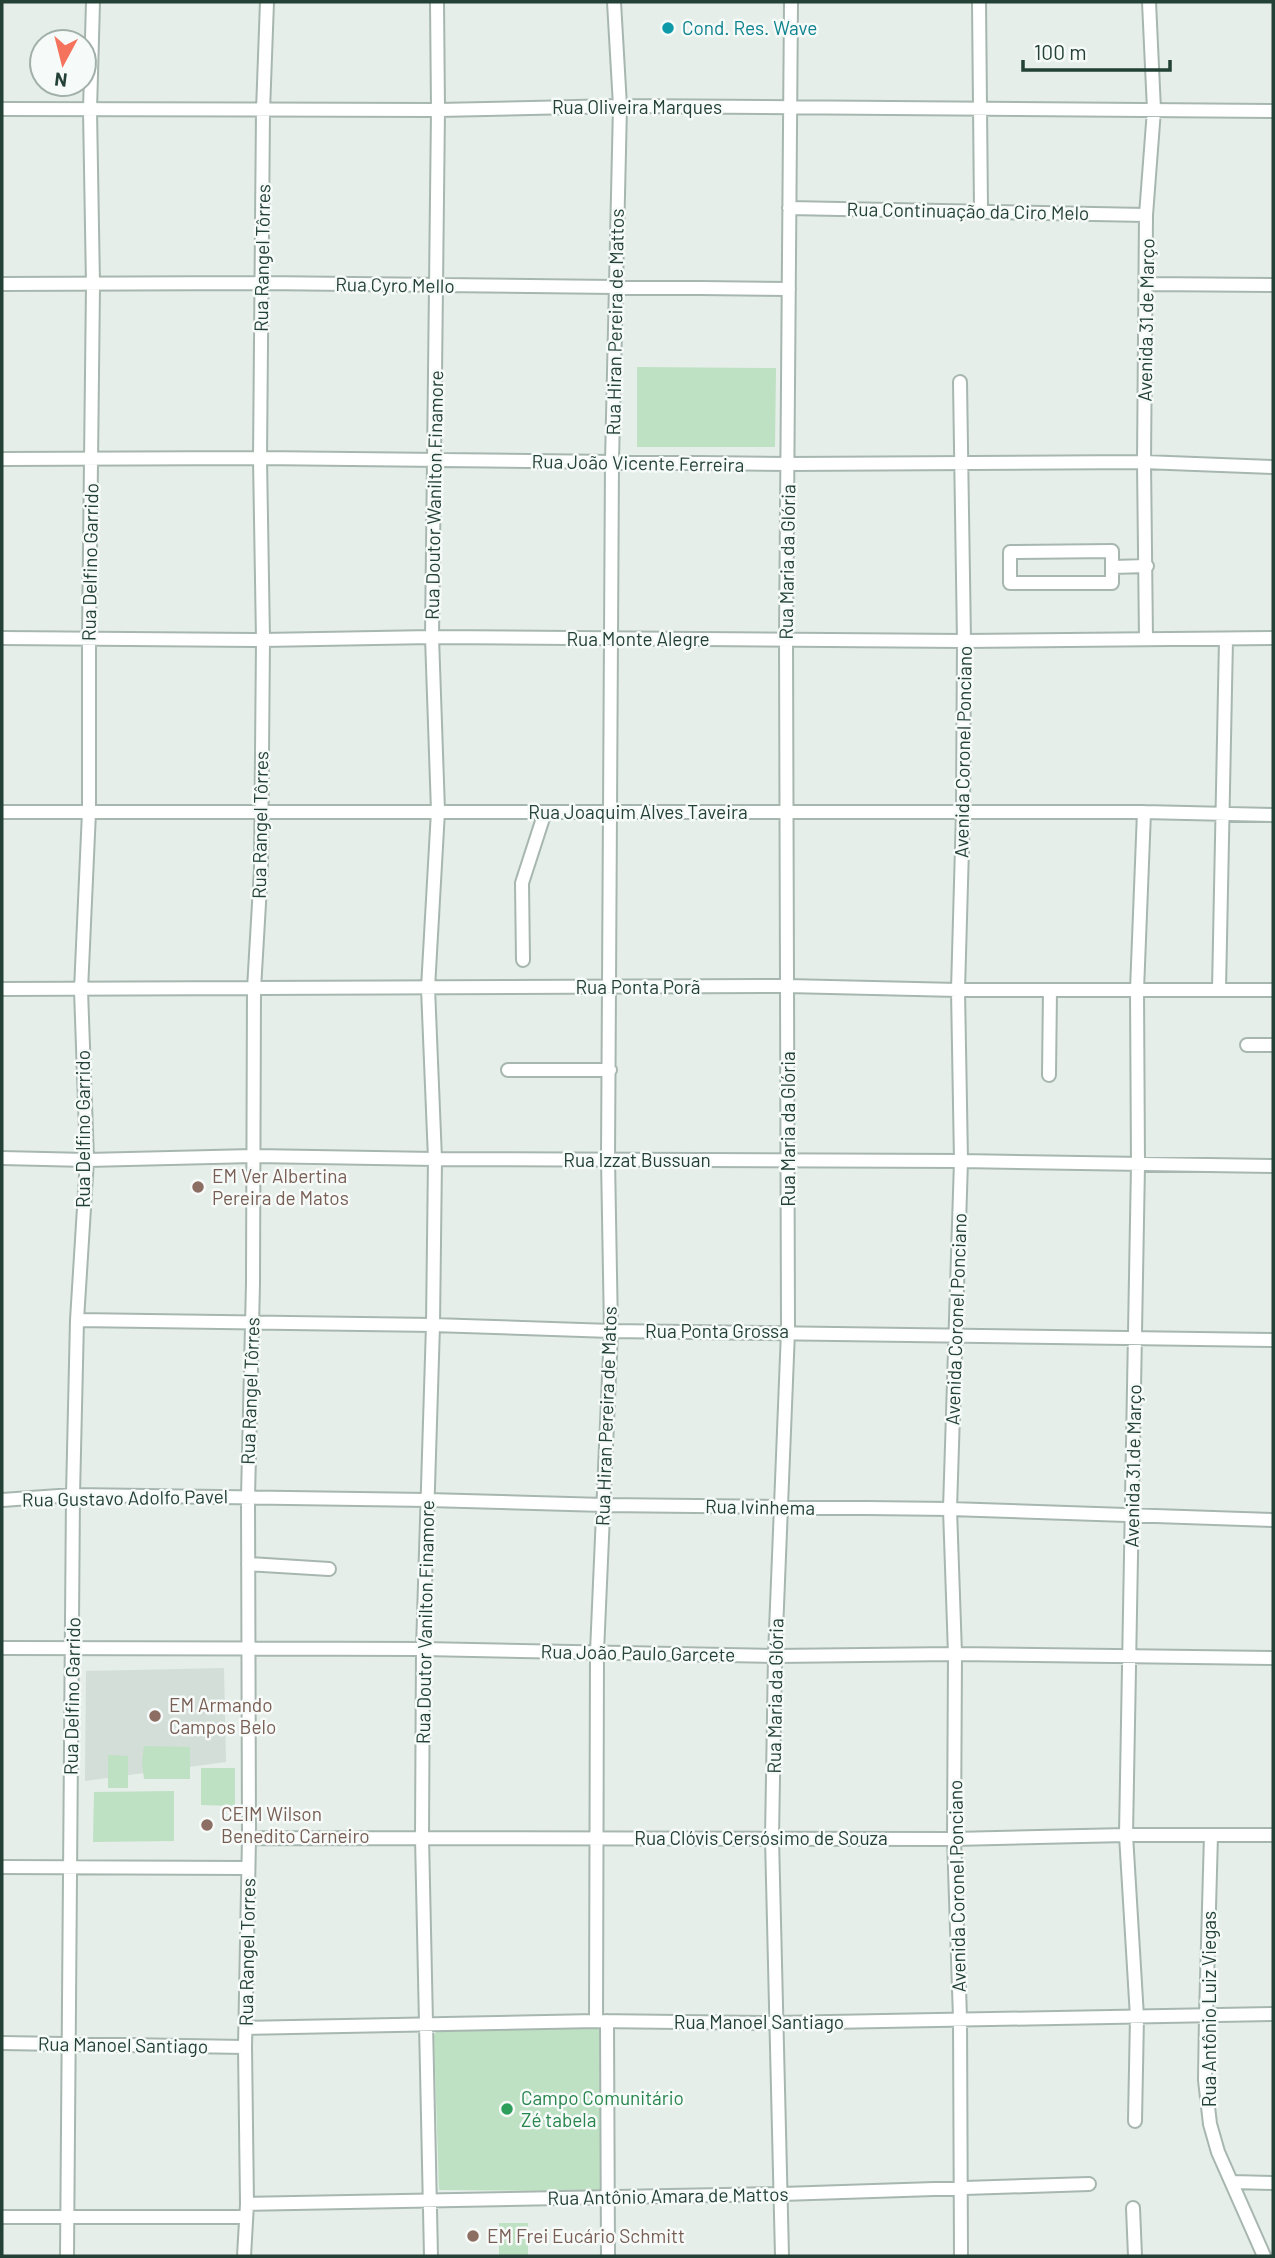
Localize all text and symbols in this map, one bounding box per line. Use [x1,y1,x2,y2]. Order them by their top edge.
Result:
place label: Cond. Res. Wave [682,16,817,39]
marker: Cond. Res. Wave [660,20,676,36]
north arrow [28,28,98,98]
scale bar [1023,28,1170,72]
text: 100 m [1034,39,1087,64]
text: N [53,68,69,93]
street label: Rua Oliveira Marques [552,95,722,118]
street label: Rua Rangel Tôrres [249,184,274,332]
street label: Rua Continuação da Ciro Melo [847,197,1089,224]
street label: Rua Hiran Pereira de Mattos [601,208,628,436]
street label: Avenida 31 de Março [1133,238,1158,402]
street label: Rua Cyro Mello [335,272,455,297]
street label: Rua Doutor Wanilton Finamore [420,370,447,620]
street label: Rua João Vicente Ferreira [532,449,744,476]
street label: Rua Delfino Garrido [77,483,102,641]
street label: Rua Maria da Glória [774,484,799,640]
street label: Rua Monte Alegre [566,627,710,650]
street label: Avenida Coronel Ponciano [949,646,976,858]
street label: Rua Rangel Tôrres [247,751,272,899]
street label: Rua Joaquim Alves Taveira [528,800,748,823]
street label: Rua Ponta Porã [575,975,701,998]
street label: Rua Delfino Garrido [71,1050,94,1208]
street label: Rua Maria da Glória [776,1051,799,1207]
street label: Rua Izzat Bussuan [563,1148,711,1171]
place label: EM Ver Albertina Pereira de Matos [212,1164,349,1209]
marker: EM Ver Albertina Pereira de Matos [190,1179,206,1195]
street label: Avenida Coronel Ponciano [940,1212,971,1426]
street label: Rua Hiran Pereira de Matos [590,1306,621,1526]
street label: Rua Rangel Tôrres [235,1317,264,1465]
street label: Rua Ponta Grossa [645,1319,789,1342]
street label: Avenida 31 de Março [1120,1384,1145,1548]
street label: Rua Gustavo Adolfo Pavel [22,1484,228,1511]
street label: Rua Ivinhema [705,1494,815,1519]
street label: Rua Doutor Vanilton Finamore [411,1500,438,1744]
street label: Rua Delfino Garrido [59,1617,84,1775]
street label: Rua Maria da Glória [762,1618,787,1774]
street label: Rua João Paulo Garcete [541,1639,735,1666]
place label: EM Armando Campos Belo [169,1693,276,1738]
marker: EM Armando Campos Belo [147,1708,163,1724]
street label: Avenida Coronel Ponciano [943,1780,970,1992]
place label: CEIM Wilson Benedito Carneiro [221,1802,370,1847]
marker: CEIM Wilson Benedito Carneiro [199,1817,215,1833]
street label: Rua Clóvis Cersósimo de Souza [634,1826,888,1849]
street label: Rua Rangel Torres [234,1878,259,2026]
street label: Rua Antônio Luiz Viegas [1197,1911,1220,2107]
street label: Rua Manoel Santiago [674,2010,844,2033]
street label: Rua Manoel Santiago [38,2032,208,2057]
place label: Campo Comunitário Zé tabela [521,2086,684,2131]
marker: Campo Comunitário Zé tabela [499,2101,515,2117]
street label: Rua Antônio Amara de Mattos [547,2182,789,2209]
place label: EM Frei Eucário Schmitt [487,2224,685,2247]
marker: EM Frei Eucário Schmitt [465,2228,481,2244]

